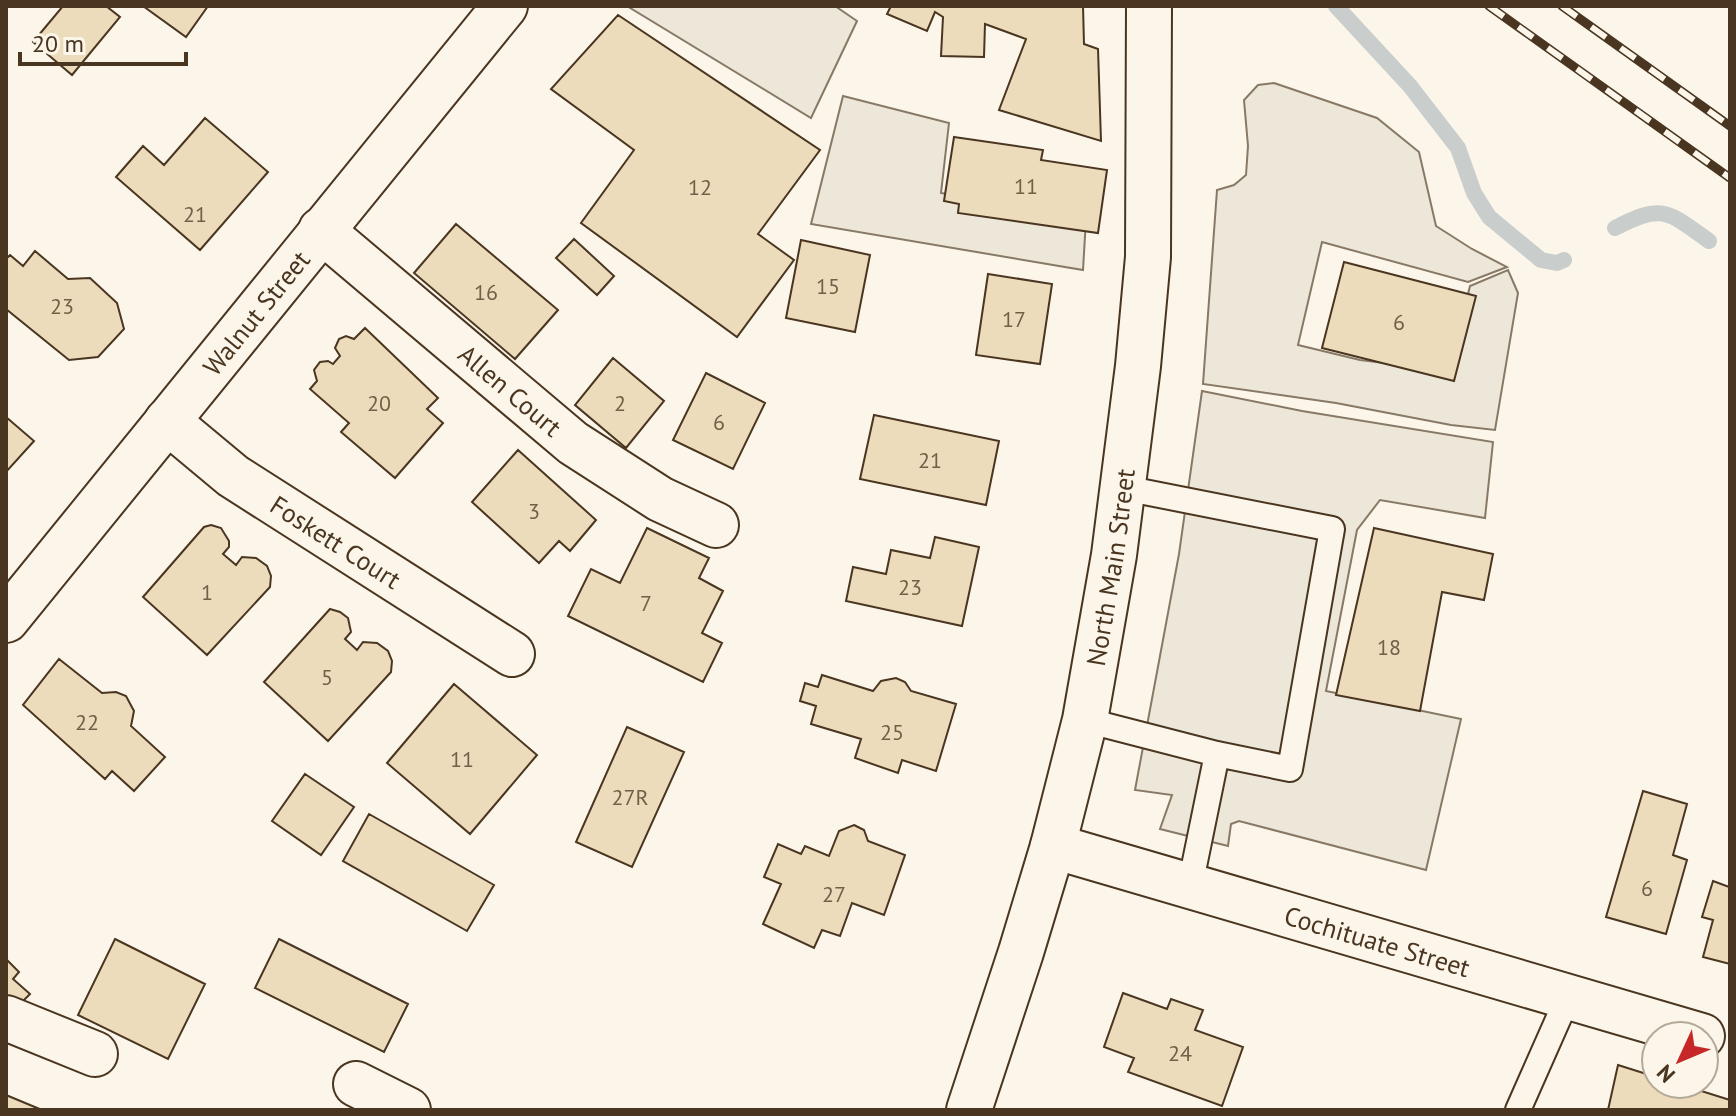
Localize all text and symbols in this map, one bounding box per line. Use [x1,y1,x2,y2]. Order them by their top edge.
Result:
scale bar [20,16,186,66]
text: 20 m [32,28,84,59]
house number: 11 [1014,172,1038,200]
house number: 12 [688,173,712,201]
house number: 21 [183,200,207,228]
street label: Walnut Street [195,243,316,382]
house number: 15 [816,272,840,300]
house number: 16 [474,278,498,306]
house number: 23 [50,292,74,320]
house number: 17 [1002,305,1026,333]
house number: 6 [1393,308,1405,336]
street label: Allen Court [452,337,569,443]
house number: 20 [367,389,391,417]
house number: 2 [614,389,626,417]
house number: 6 [713,408,725,436]
house number: 21 [918,446,942,474]
street label: North Main Street [1078,466,1141,668]
street label: Foskett Court [264,488,408,596]
house number: 3 [528,497,540,525]
house number: 23 [898,573,922,601]
house number: 1 [201,578,213,606]
house number: 7 [640,589,652,617]
house number: 18 [1377,633,1401,661]
house number: 5 [321,663,333,691]
house number: 22 [75,708,99,736]
house number: 25 [880,718,904,746]
house number: 11 [450,745,474,773]
house number: 27R [611,783,649,811]
house number: 6 [1641,874,1653,902]
house number: 27 [822,880,846,908]
street label: Cochituate Street [1281,898,1474,984]
north arrow [1640,1020,1720,1100]
house number: 24 [1168,1039,1192,1067]
text: N [1651,1059,1681,1089]

